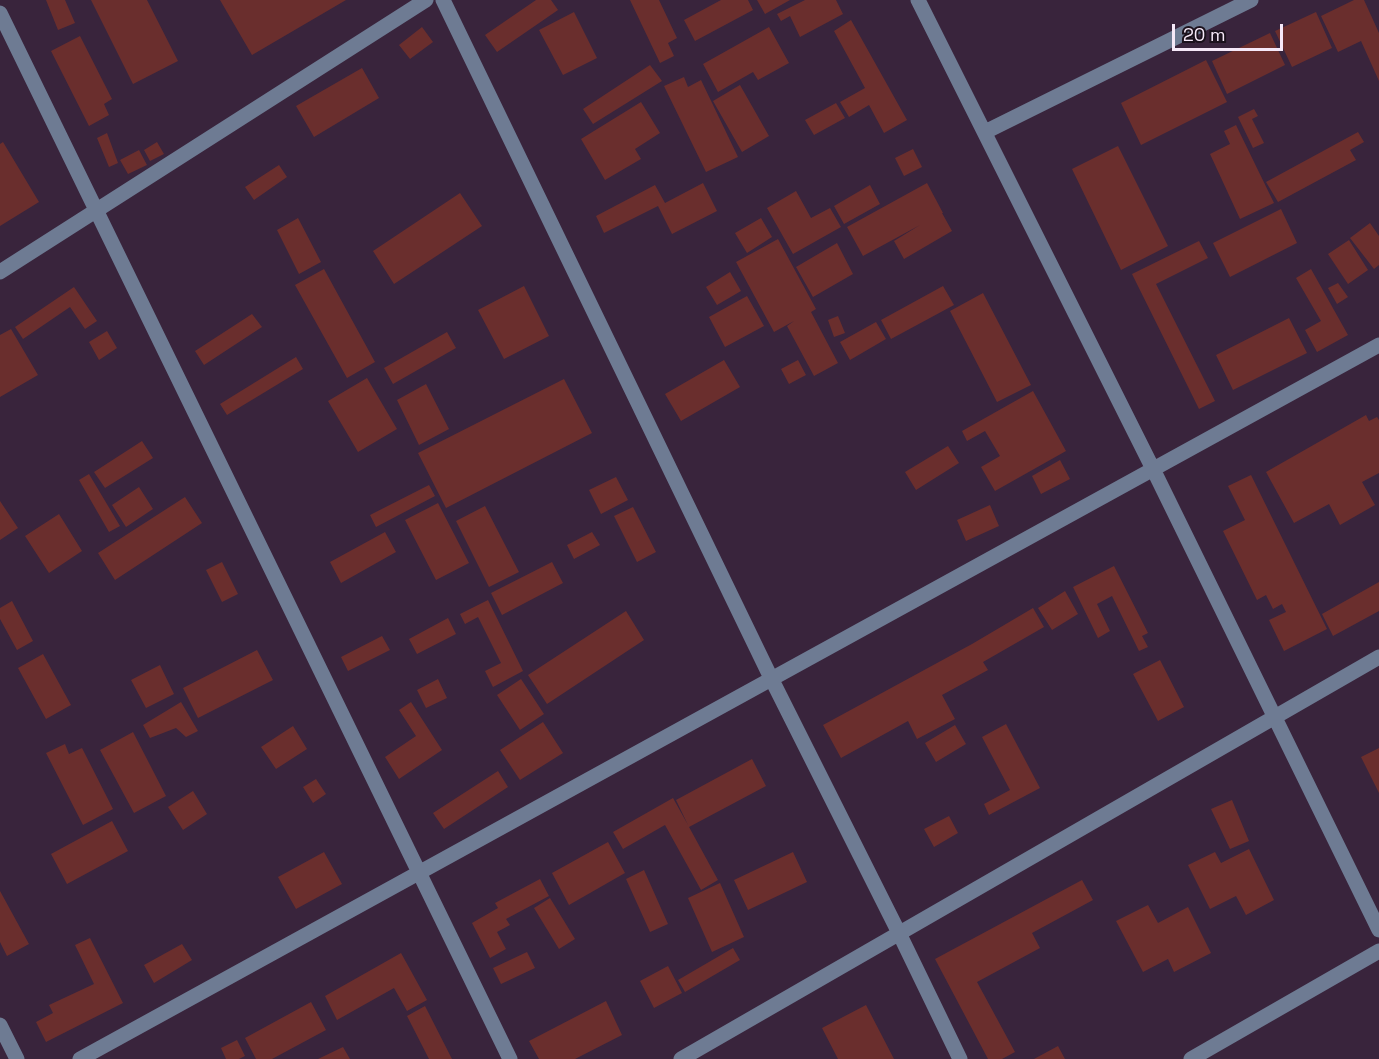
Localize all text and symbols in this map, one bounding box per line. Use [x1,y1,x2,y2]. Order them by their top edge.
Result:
scale bar [1175,12,1286,50]
text: 20 m [1183,23,1226,46]

